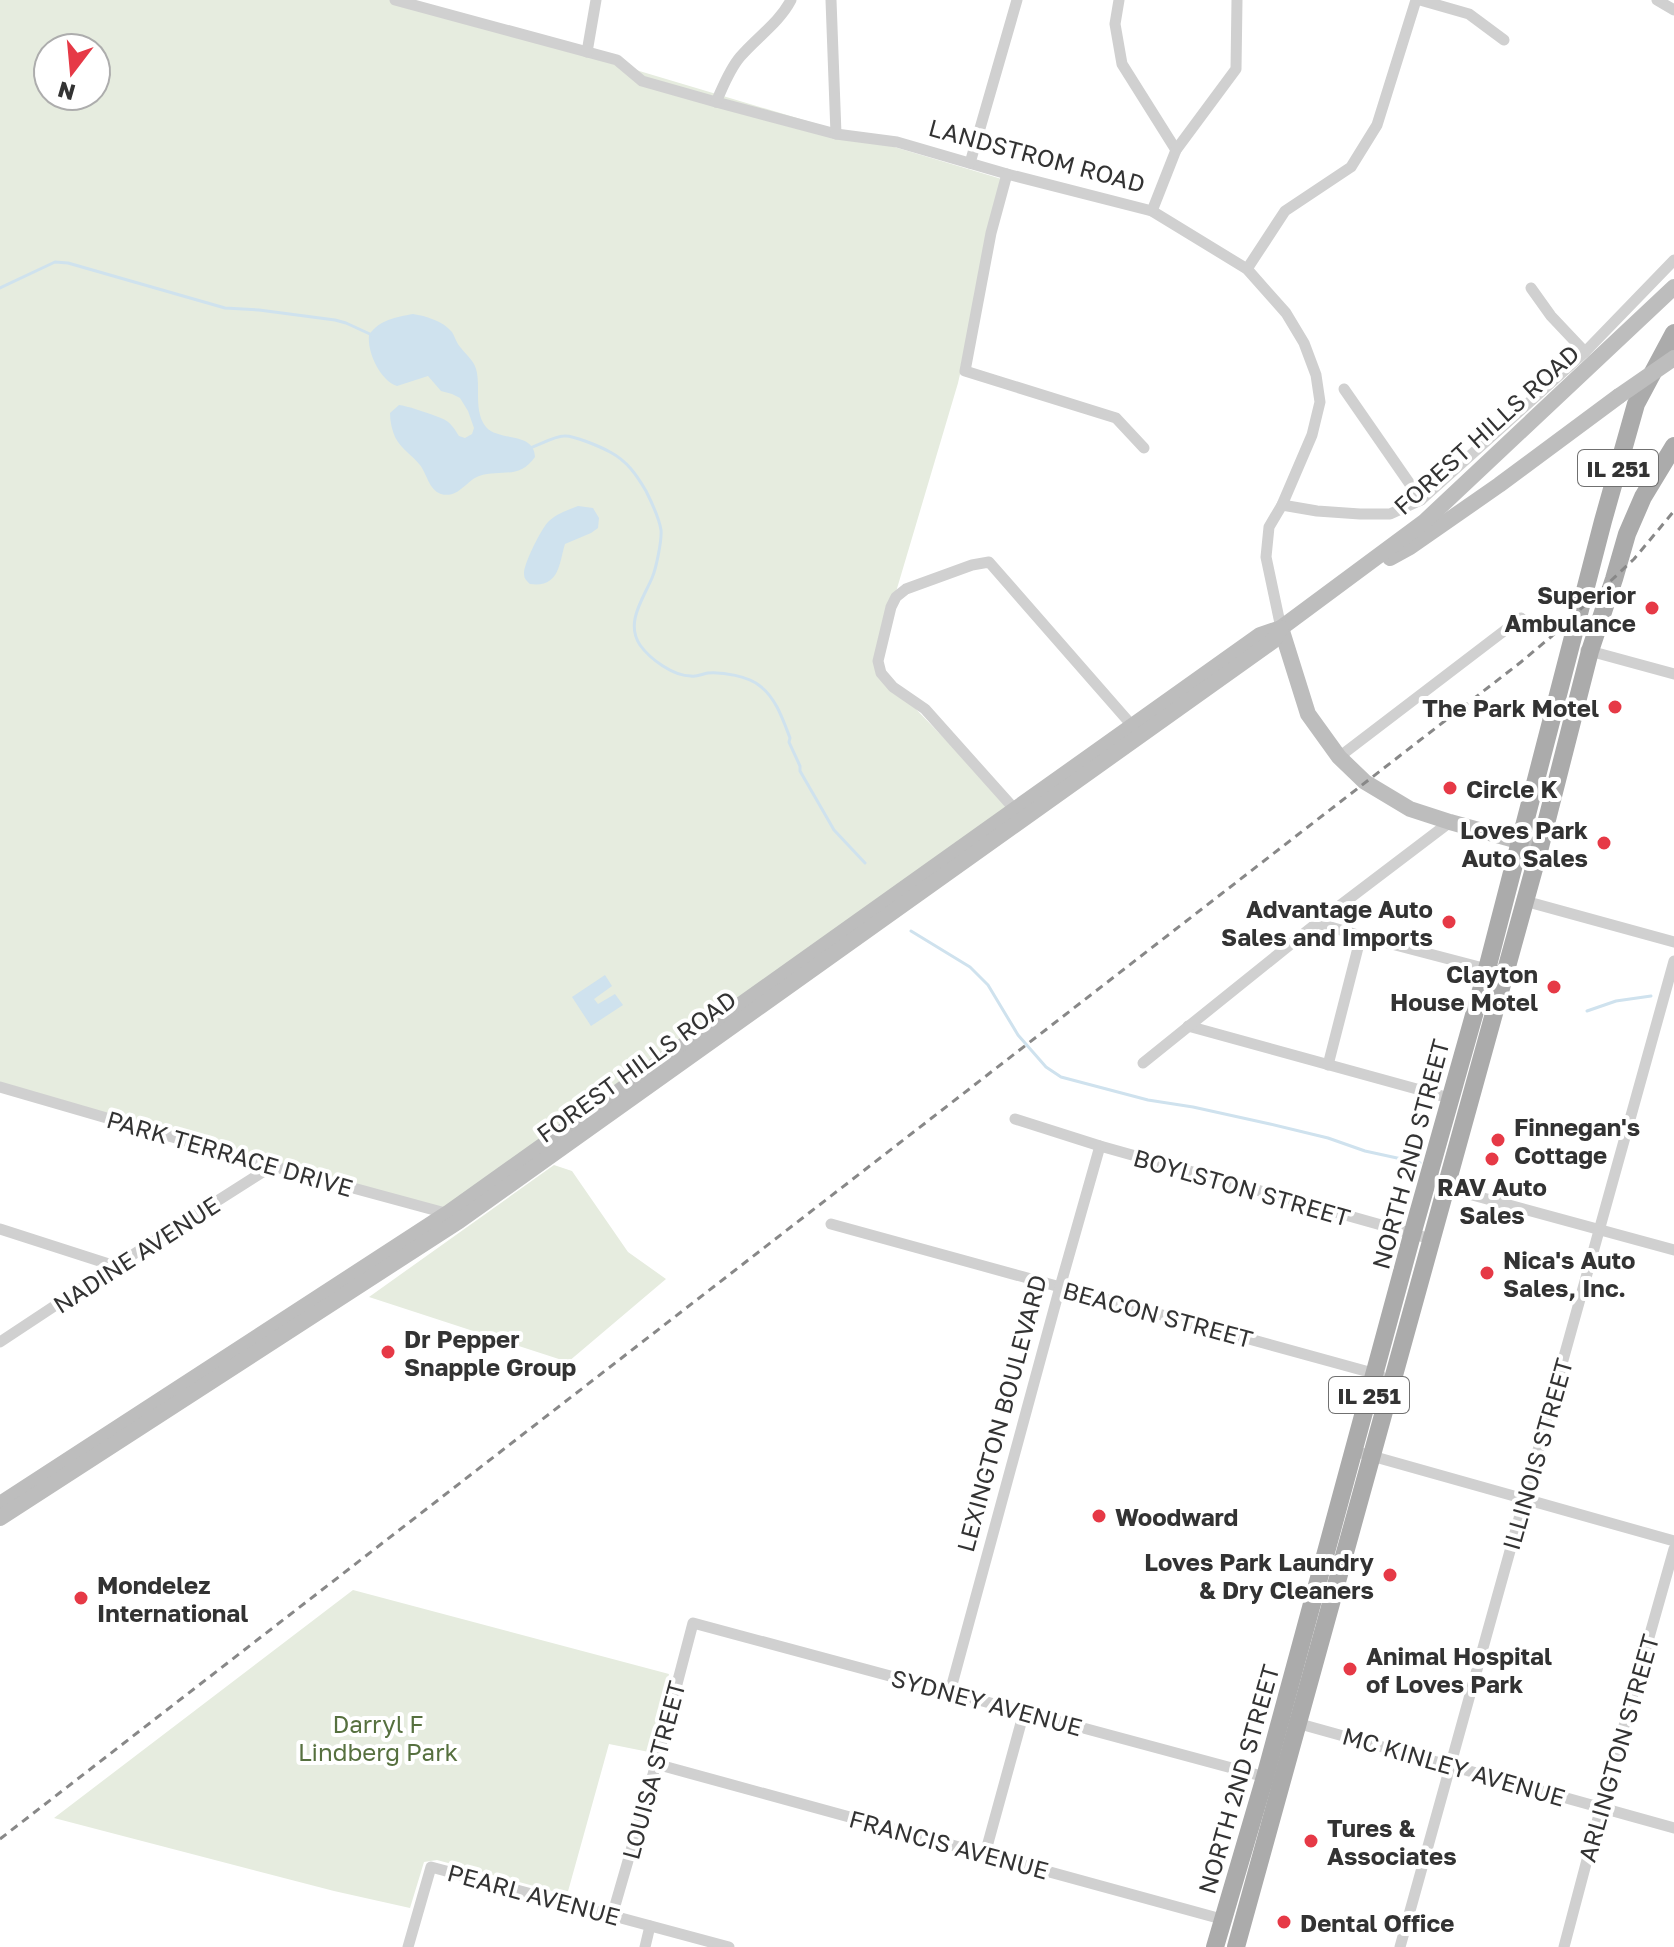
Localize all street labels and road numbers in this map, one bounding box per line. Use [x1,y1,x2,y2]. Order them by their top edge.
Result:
street label: LANDSTROM ROAD [926,112,1148,198]
street label: FOREST HILLS ROAD [1387,338,1585,520]
road number: IL 251 [1578,450,1658,486]
street label: FOREST HILLS ROAD [531,984,741,1148]
street label: NORTH 2ND STREET [1365,1036,1455,1272]
street label: PARK TERRACE DRIVE [104,1104,356,1202]
street label: BOYLSTON STREET [1130,1142,1354,1232]
street label: NADINE AVENUE [47,1189,225,1319]
street label: LEXINGTON BOULEVARD [950,1271,1052,1555]
street label: BEACON STREET [1060,1275,1256,1353]
street label: ILLINOIS STREET [1496,1355,1578,1553]
road number: IL 251 [1329,1377,1409,1413]
street label: ARLINGTON STREET [1572,1631,1664,1865]
street label: NORTH 2ND STREET [1191,1661,1285,1897]
street label: SYDNEY AVENUE [888,1663,1086,1741]
street label: LOUISA STREET [615,1678,691,1862]
street label: MC KINLEY AVENUE [1339,1720,1569,1812]
street label: FRANCIS AVENUE [846,1803,1052,1885]
street label: PEARL AVENUE [445,1857,623,1931]

